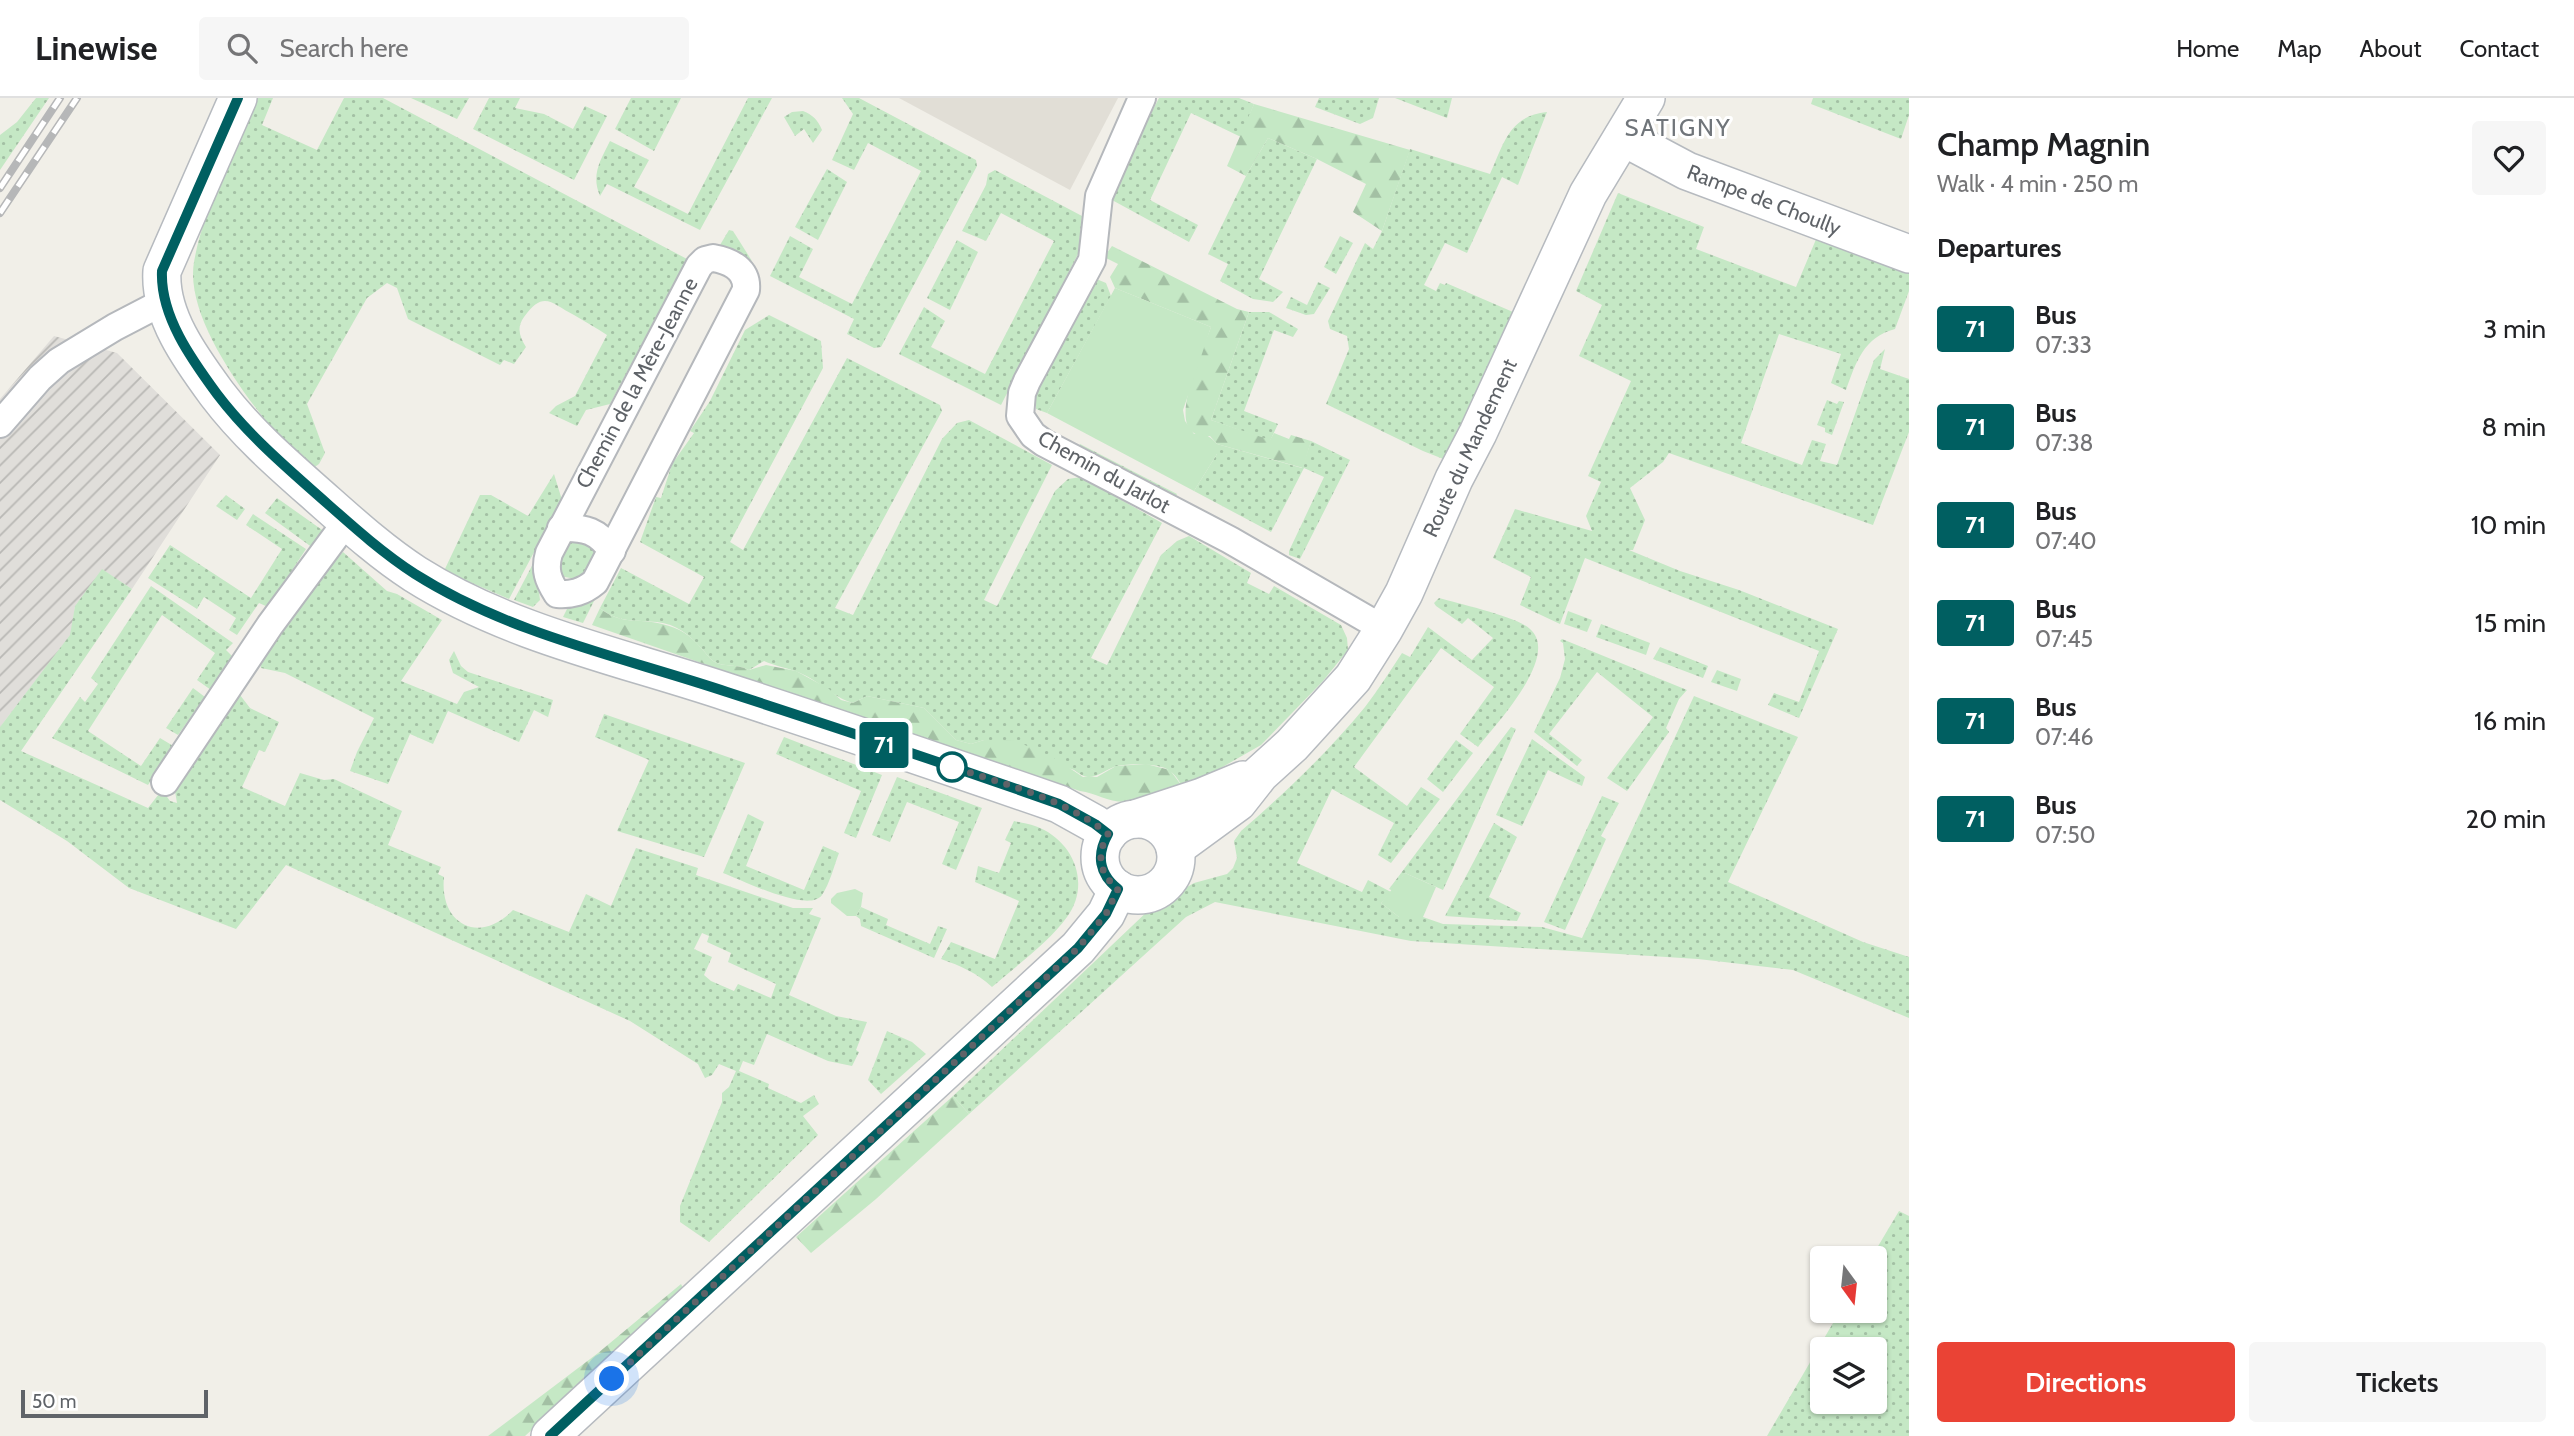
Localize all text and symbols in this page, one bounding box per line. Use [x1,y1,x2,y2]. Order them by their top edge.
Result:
search box [199,17,689,80]
text: Linewise [35,28,157,68]
icon: search [223,29,261,67]
text: Search here [279,32,409,64]
text: Home [2176,34,2239,63]
text: Map [2277,34,2322,63]
text: About [2360,34,2422,63]
text: Contact [2460,34,2539,63]
district label: SATIGNY [1624,113,1732,142]
button: heart [2472,121,2546,195]
text: Champ Magnin [1937,124,2150,164]
street label: Rampe de Choully [1684,159,1845,240]
text: Walk · 4 min · 250 m [1937,170,2139,198]
text: Departures [1937,232,2061,264]
street label: Chemin de la Mère-Jeanne [570,273,703,492]
text: Bus [2035,299,2076,331]
text: 3 min [2483,313,2546,345]
text: 71 [1965,314,1986,343]
text: 07:33 [2035,331,2092,359]
street label: Route du Mandement [1417,355,1522,541]
text: Bus [2035,397,2076,429]
text: 8 min [2482,411,2546,443]
text: 71 [1965,412,1986,441]
street label: Chemin du Jarlot [1034,425,1175,518]
text: 07:38 [2035,429,2094,457]
text: Bus [2035,495,2076,527]
text: 10 min [2471,509,2546,541]
text: 71 [1965,510,1986,539]
text: 07:40 [2035,527,2097,555]
text: Bus [2035,593,2076,625]
text: 15 min [2475,607,2546,639]
text: 71 [1965,608,1986,637]
text: 07:45 [2035,625,2093,653]
text: Bus [2035,691,2076,723]
text: 16 min [2474,705,2546,737]
text: 71 [1965,706,1986,735]
line badge: 71 [852,722,916,768]
text: 07:46 [2035,723,2094,751]
text: 71 [873,730,895,759]
unlabelled marker [937,752,967,782]
text: Bus [2035,789,2076,821]
text: 20 min [2466,803,2546,835]
text: 71 [1965,804,1986,833]
text: 07:50 [2035,821,2096,849]
north arrow [1810,1246,1886,1323]
map controls [1810,1246,1887,1414]
button: layers [1810,1337,1887,1414]
button: Directions [1937,1342,2235,1422]
button: Tickets [2249,1342,2546,1422]
your location [594,1361,629,1396]
scale bar [21,1387,208,1419]
text: 50 m [32,1390,76,1413]

